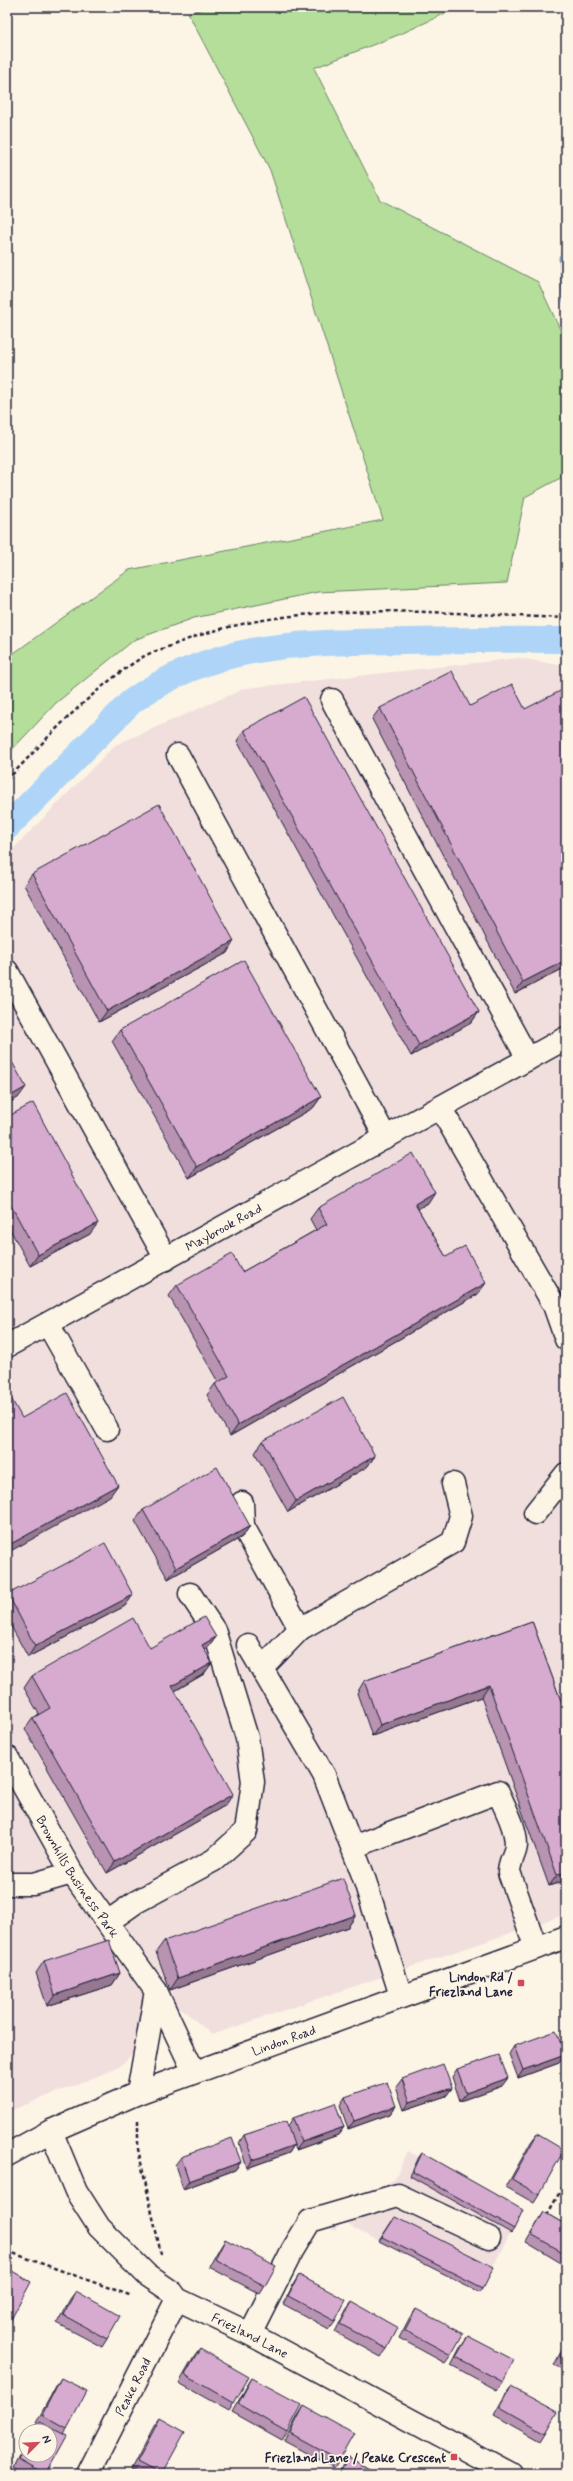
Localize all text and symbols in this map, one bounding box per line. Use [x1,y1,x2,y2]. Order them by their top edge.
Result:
street label: Maybrook Road [183,1200,265,1256]
street label: Brownhills Business Park [32,1813,123,1942]
place label: Lindon Rd / Friezland Lane [429,1969,513,2001]
marker: Lindon Rd / Friezland Lane [516,1978,526,1988]
street label: Lindon Road [250,2022,318,2061]
street label: Friezland Lane [208,2310,291,2363]
street label: Peake Road [112,2355,156,2419]
north arrow [18,2423,58,2463]
text: N [38,2433,54,2446]
place label: Friezland Lane / Peake Crescent [265,2450,446,2467]
marker: Friezland Lane / Peake Crescent [449,2452,459,2462]

